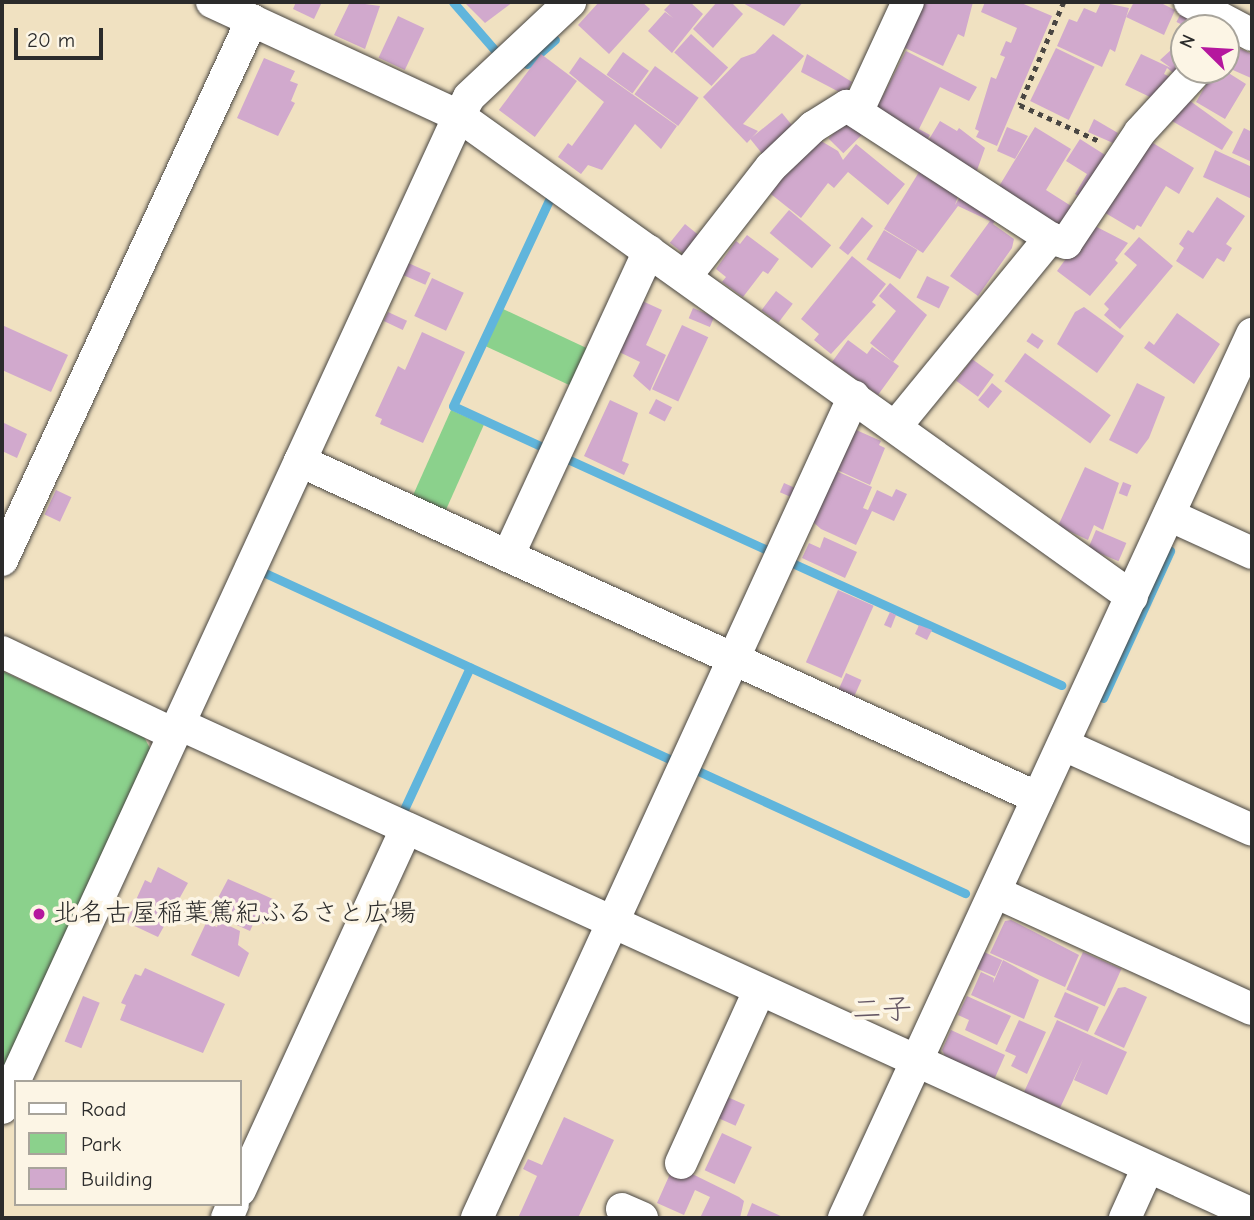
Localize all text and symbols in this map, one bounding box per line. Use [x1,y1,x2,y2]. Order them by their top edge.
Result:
scale bar [18,14,107,58]
north arrow [1170,14,1240,84]
text: 20 m [27,28,75,52]
text: N [1175,31,1200,51]
place label: 北名古屋稲葉篤紀ふるさと広場 [53,898,417,930]
marker: 北名古屋稲葉篤紀ふるさと広場 [31,906,47,922]
district label: 二子 [852,992,912,1028]
legend [14,1080,242,1206]
text: Road [81,1097,126,1121]
text: Park [81,1132,121,1156]
text: Building [81,1167,153,1191]

